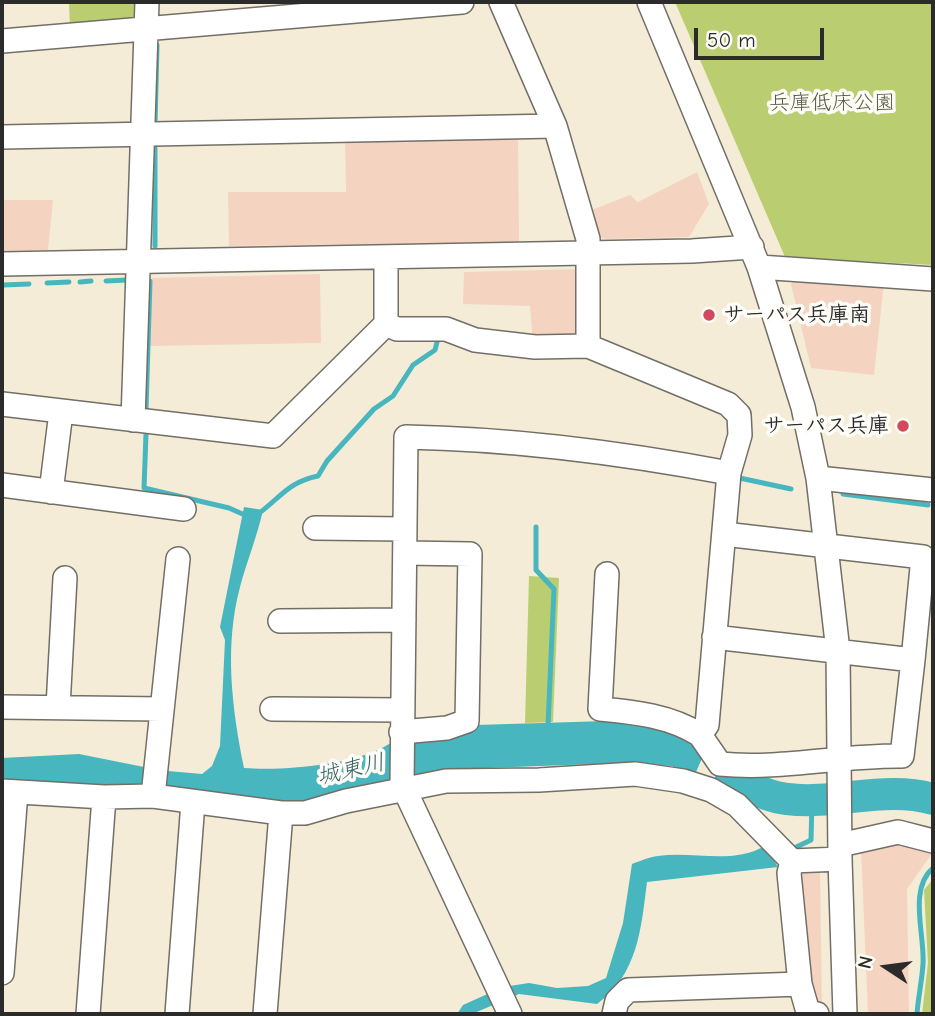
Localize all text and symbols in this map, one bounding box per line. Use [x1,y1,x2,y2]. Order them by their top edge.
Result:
scale bar [697,14,827,58]
text: 50 m [707,28,756,52]
park label: 兵庫低床公園 [769,90,895,116]
place label: サーパス兵庫南 [723,302,870,328]
marker: サーパス兵庫南 [701,307,717,323]
place label: サーパス兵庫 [763,413,889,439]
marker: サーパス兵庫 [895,418,911,434]
water label: 城東川 [314,749,388,791]
north arrow [851,932,921,1002]
text: N [853,954,878,971]

